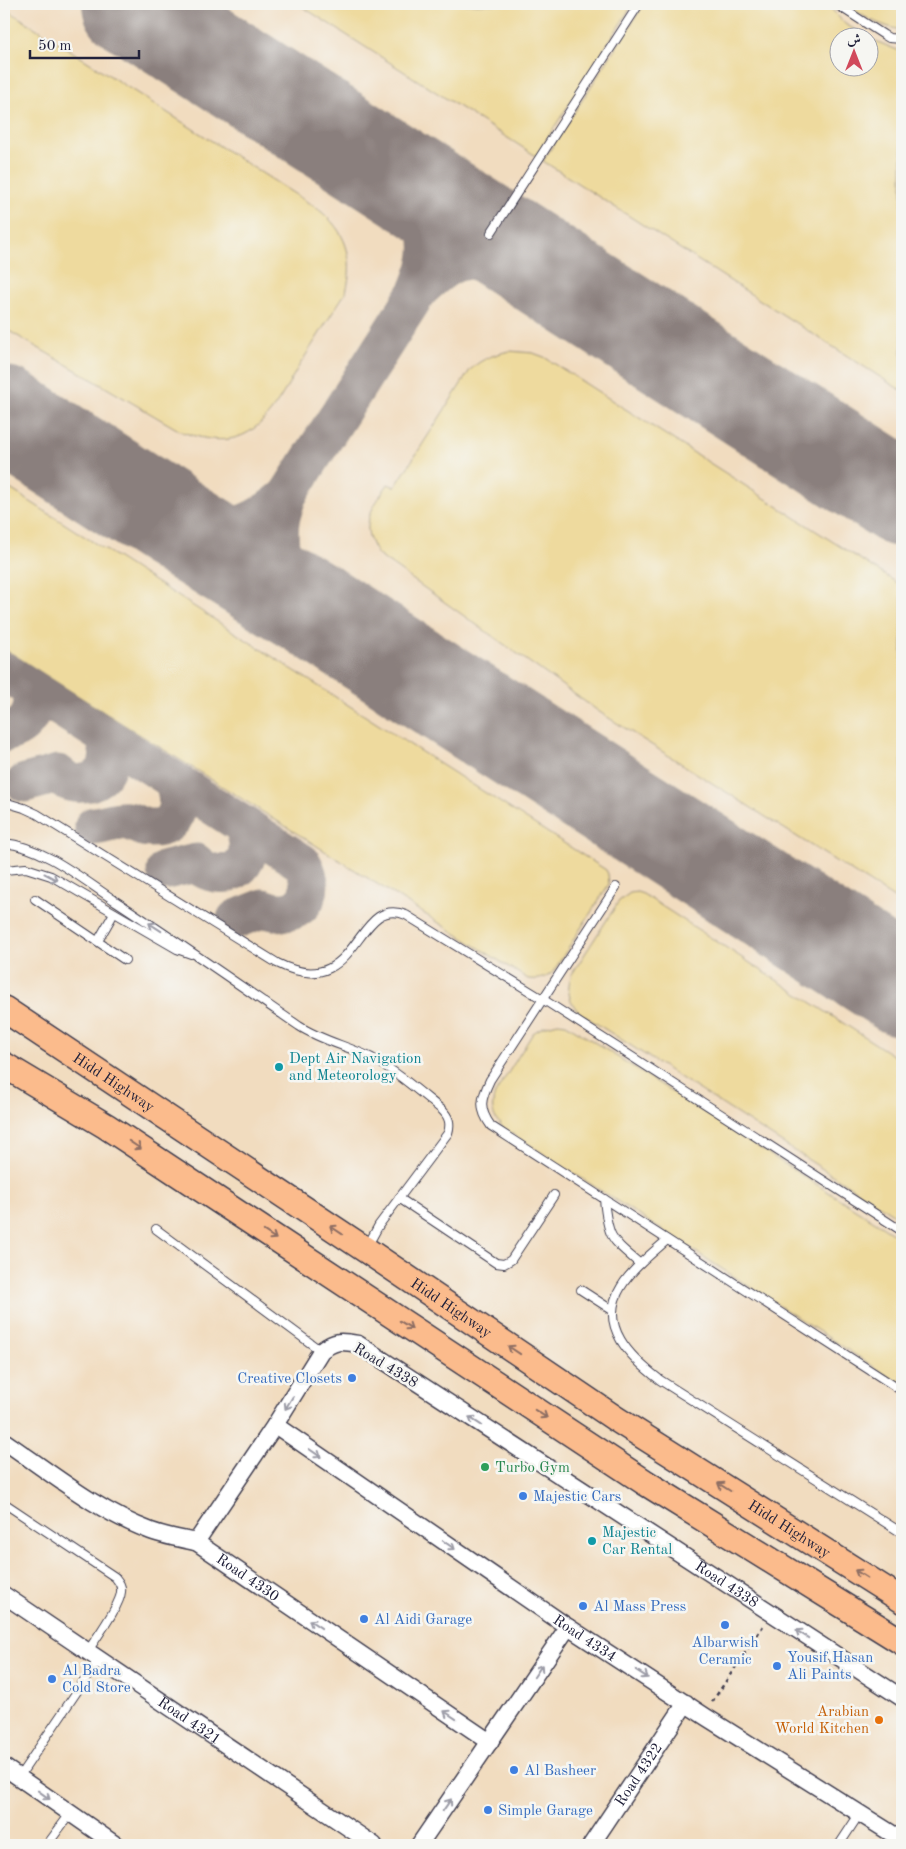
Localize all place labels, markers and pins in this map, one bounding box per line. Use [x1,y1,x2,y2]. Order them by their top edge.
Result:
place label: Dept Air Navigation and Meteorology [289,1052,422,1084]
marker: Dept Air Navigation and Meteorology [273,1061,285,1073]
place label: Creative Closets [237,1372,342,1387]
marker: Creative Closets [346,1372,358,1384]
marker: Turbo Gym [479,1461,491,1473]
place label: Turbo Gym [495,1461,570,1476]
marker: Majestic Cars [517,1490,529,1502]
place label: Majestic Cars [533,1490,621,1505]
place label: Majestic Car Rental [602,1526,672,1558]
marker: Majestic Car Rental [586,1535,598,1547]
marker: Al Mass Press [577,1600,589,1612]
place label: Al Mass Press [593,1600,686,1615]
marker: Al Aidi Garage [358,1613,370,1625]
place label: Al Aidi Garage [374,1613,472,1628]
marker: Albarwish Ceramic [719,1619,731,1631]
place label: Albarwish Ceramic [691,1636,759,1668]
place label: Yousif Hasan Ali Paints [787,1651,873,1683]
marker: Yousif Hasan Ali Paints [771,1660,783,1672]
place label: Al Badra Cold Store [62,1664,131,1696]
marker: Al Badra Cold Store [46,1673,58,1685]
place label: Arabian World Kitchen [774,1705,869,1737]
marker: Arabian World Kitchen [873,1714,885,1726]
marker: Al Basheer [508,1764,520,1776]
place label: Al Basheer [524,1764,596,1779]
marker: Simple Garage [482,1804,494,1816]
place label: Simple Garage [498,1804,593,1819]

